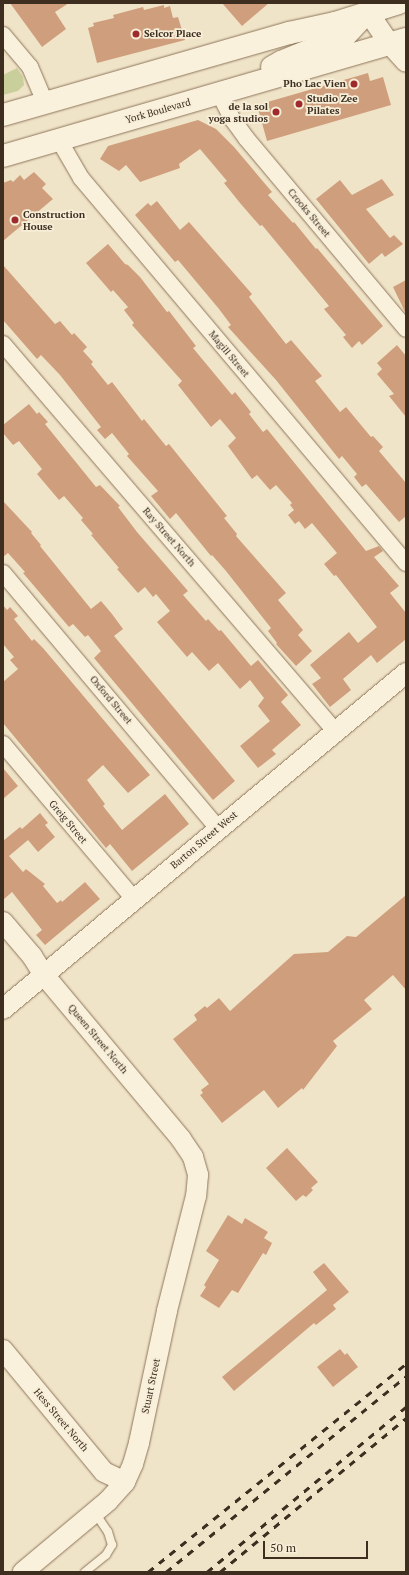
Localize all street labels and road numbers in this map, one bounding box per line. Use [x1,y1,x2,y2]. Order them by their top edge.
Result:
street label: York Boulevard [124,96,192,126]
street label: Crooks Street [285,186,333,240]
street label: Magill Street [206,328,252,380]
street label: Ray Street North [140,505,198,569]
street label: Oxford Street [87,673,135,727]
street label: Greig Street [46,798,90,846]
street label: Barton Street West [168,809,240,871]
street label: Queen Street North [65,1002,131,1076]
street label: Stuart Street [139,1357,163,1415]
street label: Hess Street North [31,1386,91,1454]

